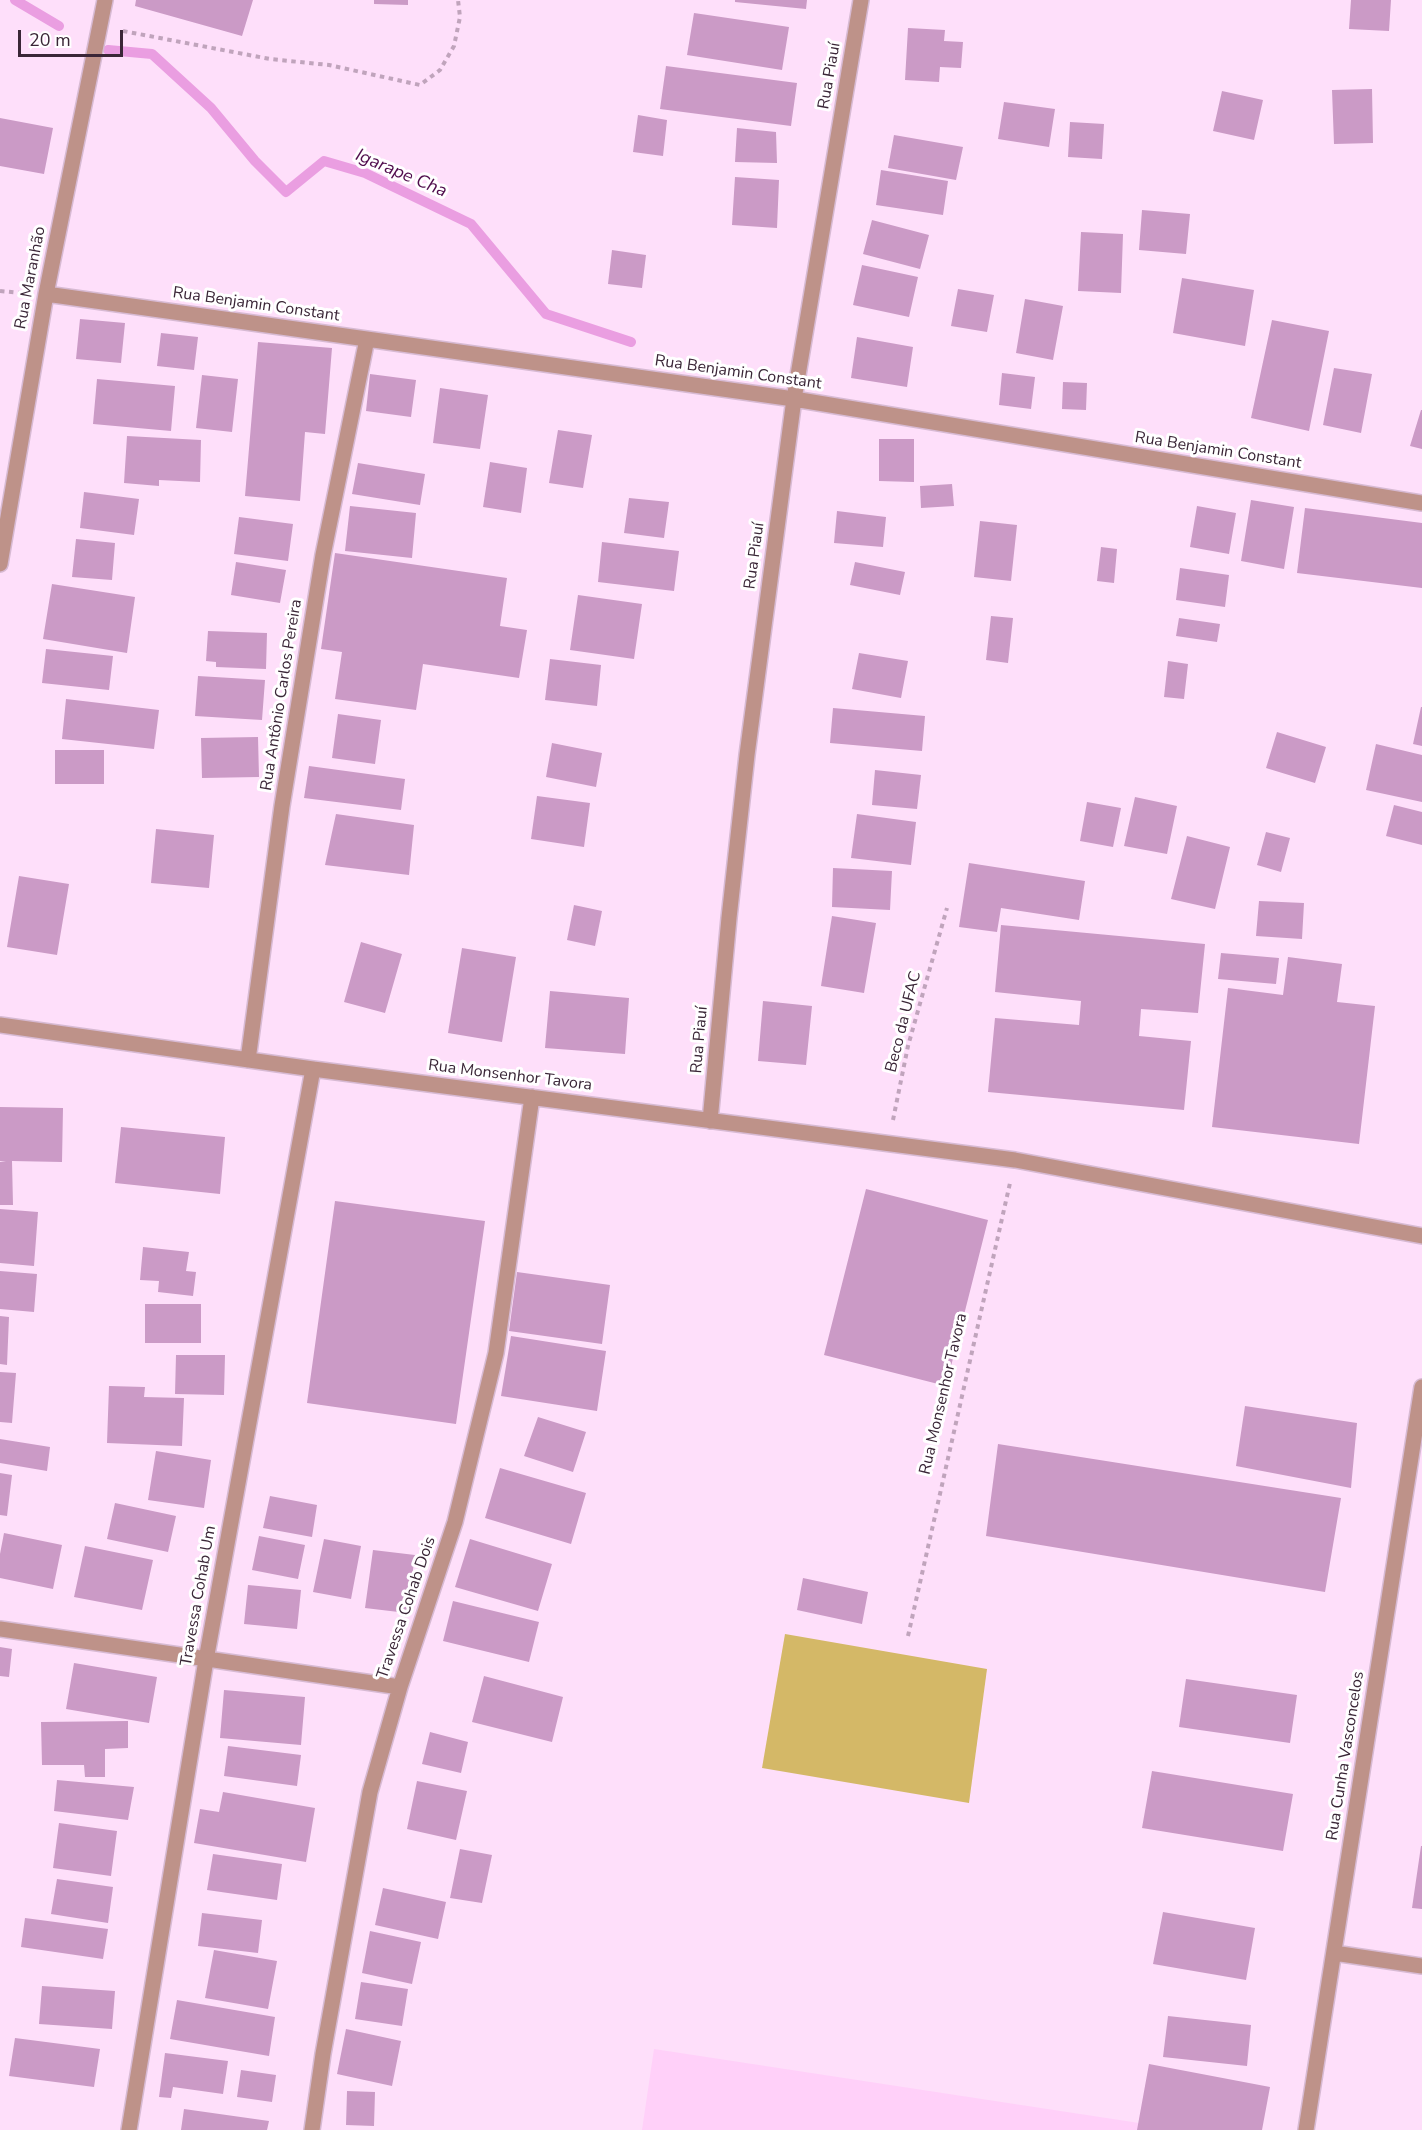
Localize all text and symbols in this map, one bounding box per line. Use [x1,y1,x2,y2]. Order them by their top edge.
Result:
scale bar [21,18,126,56]
text: 20 m [29,28,71,52]
street label: Rua Piauí [815,41,845,111]
water label: Igarape Cha [352,145,450,203]
street label: Rua Maranhão [12,225,50,331]
street label: Rua Benjamin Constant [171,284,341,326]
street label: Rua Benjamin Constant [653,352,823,394]
street label: Rua Benjamin Constant [1133,428,1303,474]
street label: Rua Piauí [741,521,769,591]
street label: Rua Antônio Carlos Pereira [257,598,307,792]
street label: Beco da UFAC [882,970,926,1074]
street label: Rua Piauí [688,1006,712,1074]
street label: Rua Monsenhor Tavora [427,1056,593,1096]
street label: Rua Monsenhor Tavora [916,1311,972,1477]
street label: Travessa Cohab Um [177,1524,221,1668]
street label: Travessa Cohab Dois [374,1534,440,1682]
street label: Rua Cunha Vasconcelos [1323,1670,1369,1842]

